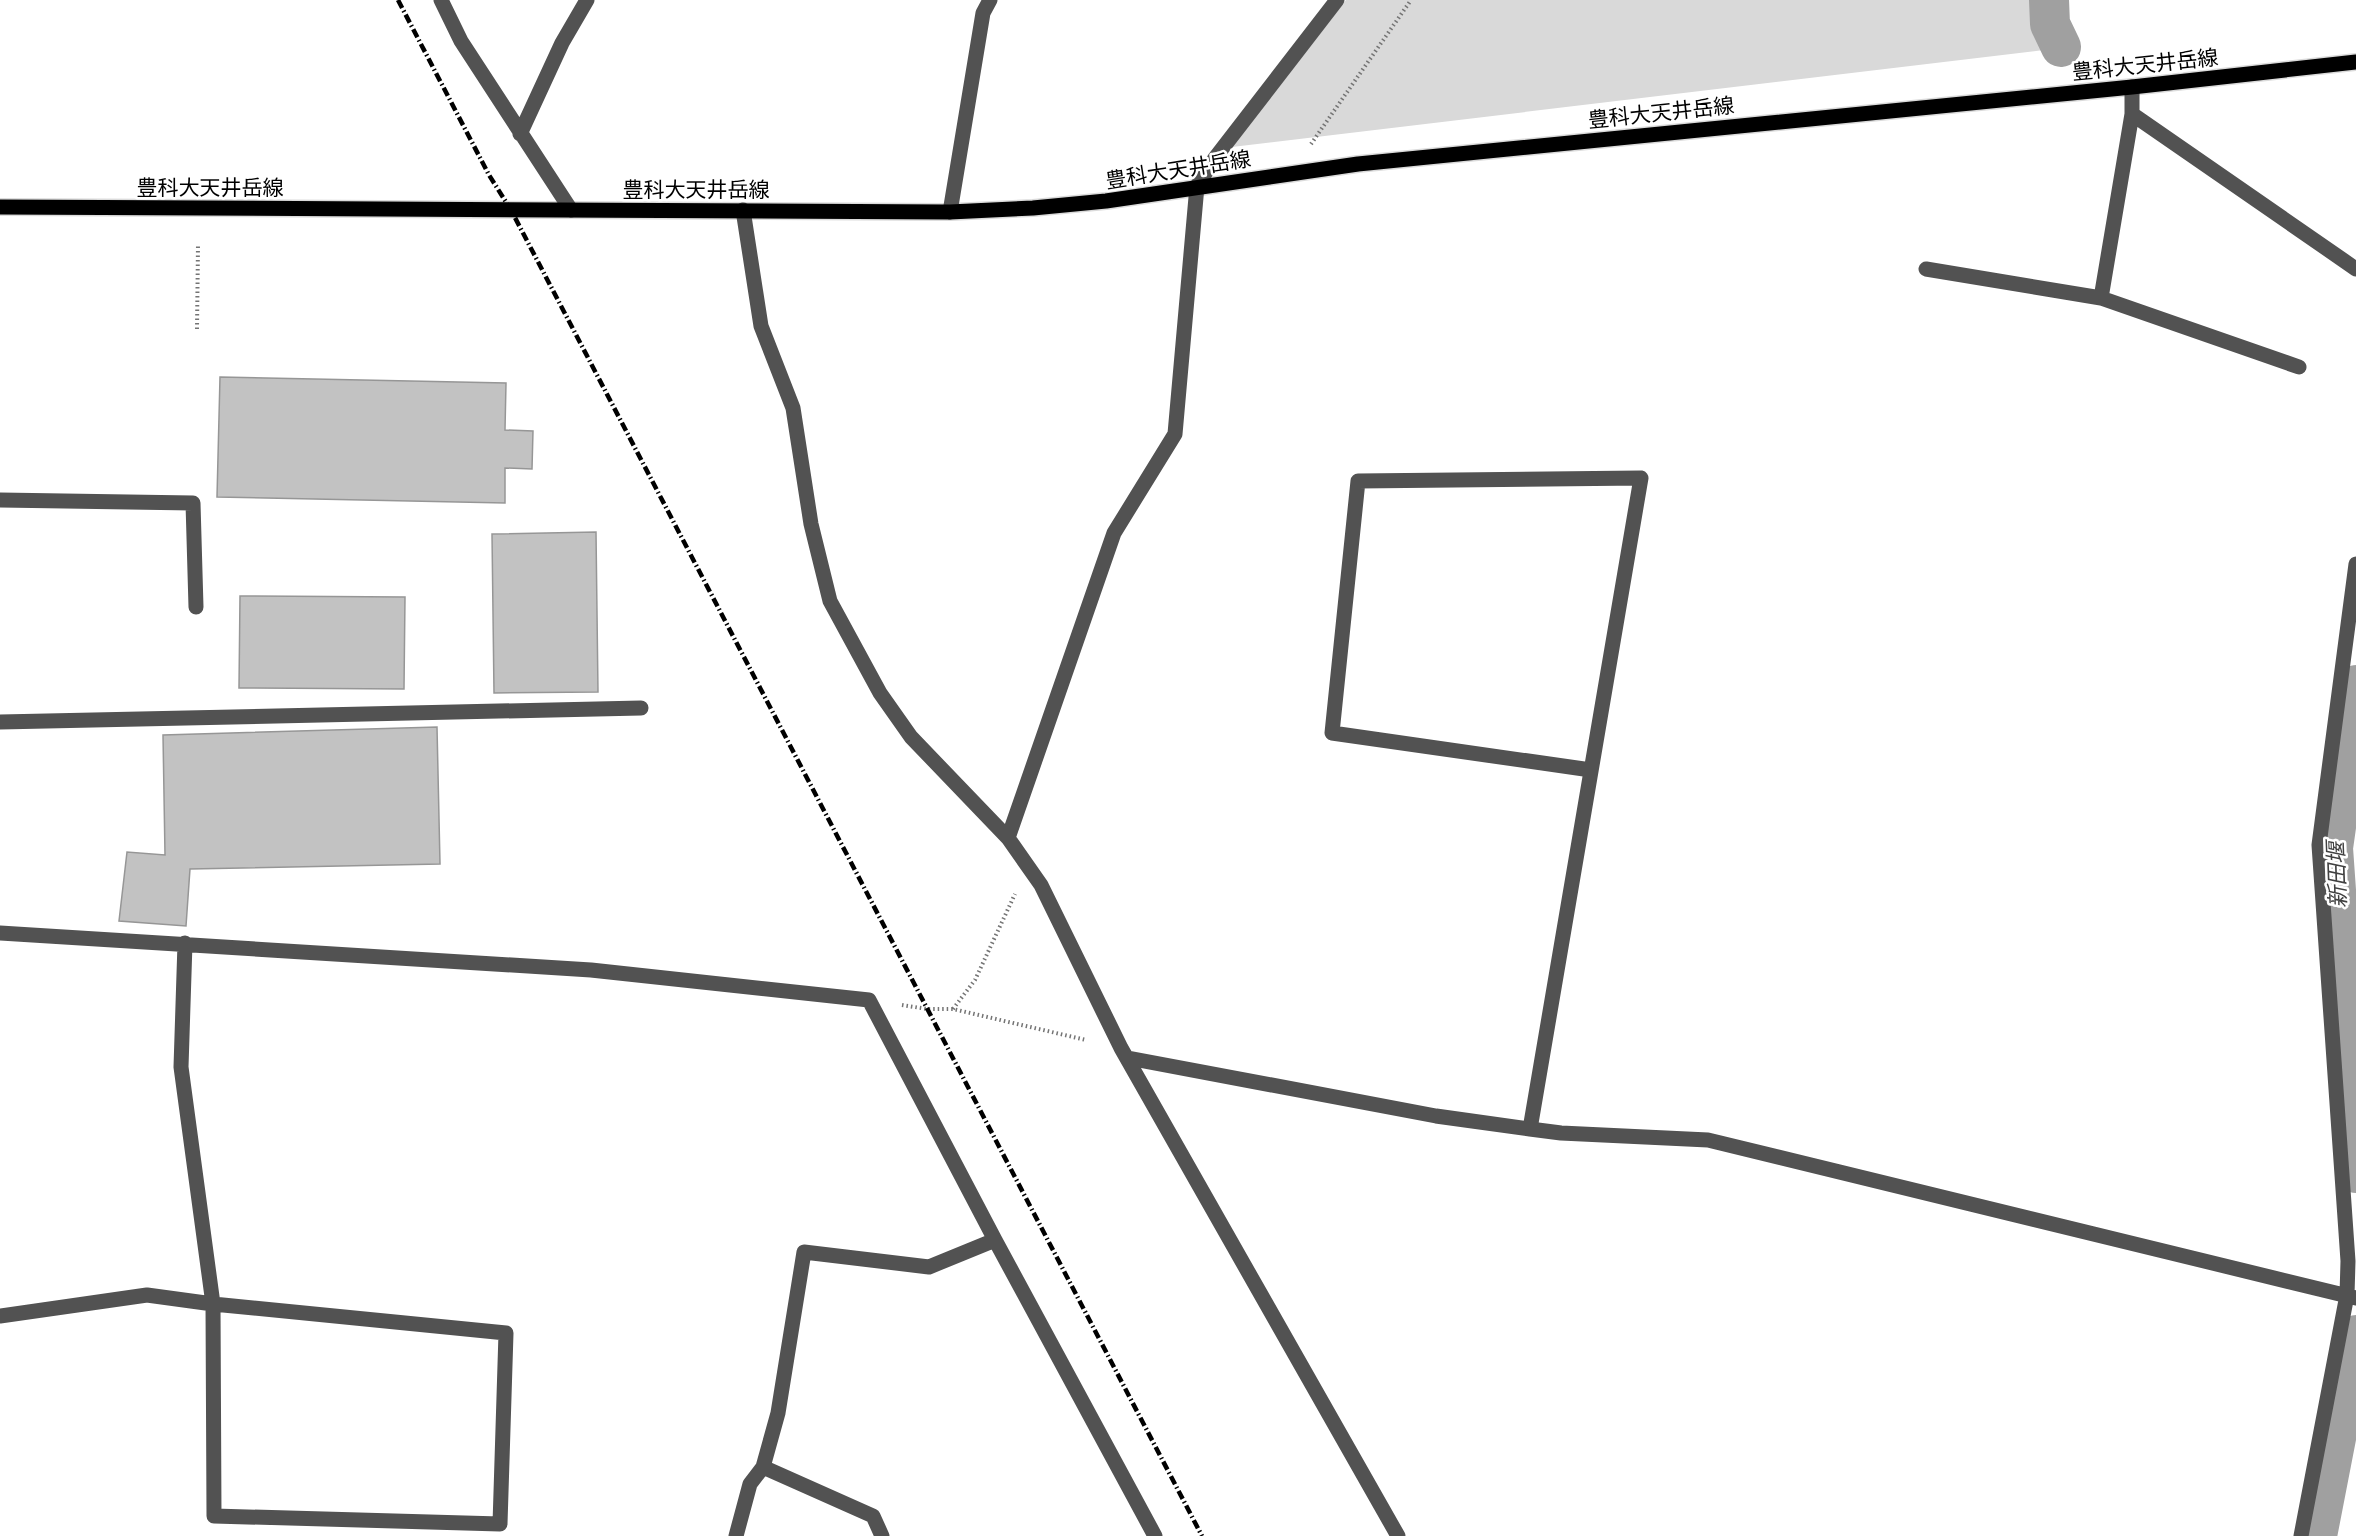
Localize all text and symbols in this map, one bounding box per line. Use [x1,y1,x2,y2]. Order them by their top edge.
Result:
street label: 豊科大天井岳線 [2070,42,2220,86]
street label: 豊科大天井岳線 [1586,90,1736,134]
street label: 豊科大天井岳線 [1103,144,1253,194]
street label: 豊科大天井岳線 [137,173,284,201]
street label: 豊科大天井岳線 [623,175,770,203]
water label: 新田堰 [2320,838,2352,908]

